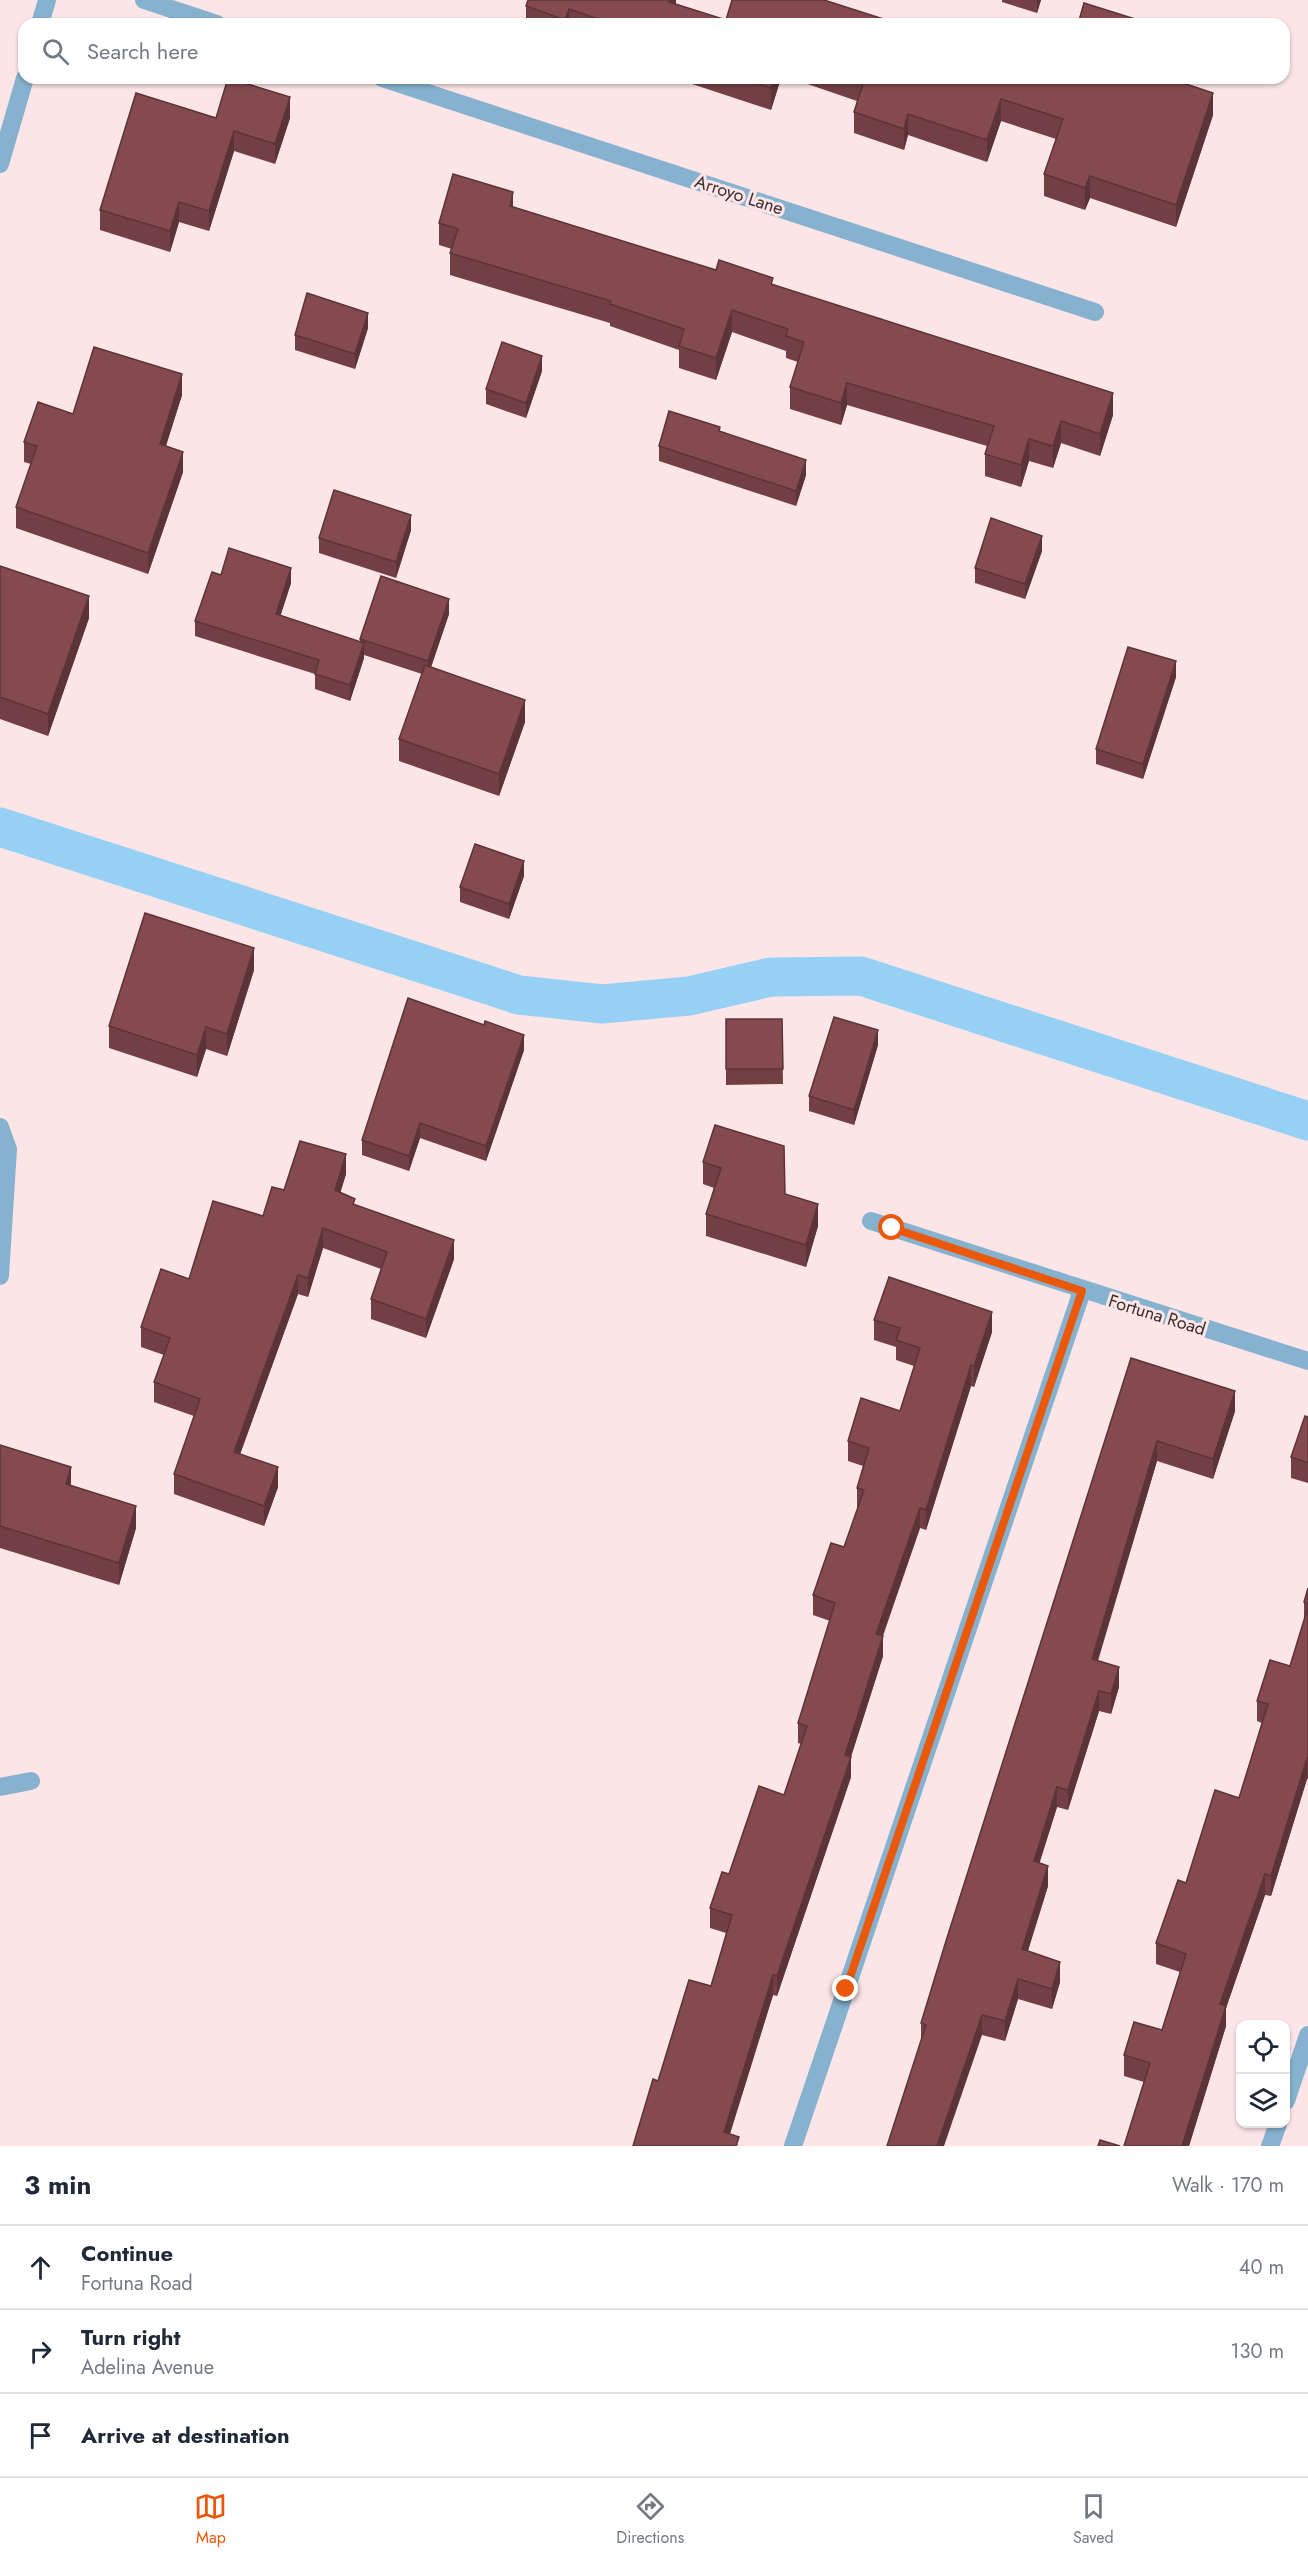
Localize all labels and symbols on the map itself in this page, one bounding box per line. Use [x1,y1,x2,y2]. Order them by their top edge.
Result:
street label: Arroyo Lane [691,168,787,222]
route start [878,1214,904,1240]
street label: Fortuna Road [1105,1288,1209,1342]
route end [832,1975,858,2001]

